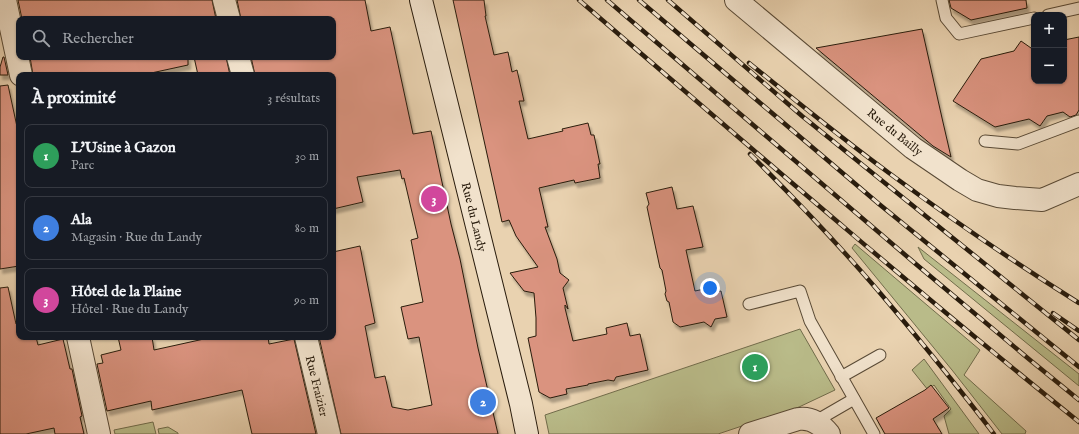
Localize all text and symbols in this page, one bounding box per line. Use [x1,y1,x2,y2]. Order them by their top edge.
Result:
map controls [1031,12,1067,84]
button: + [1031,12,1067,48]
search box [16,16,336,60]
icon: search [30,27,52,49]
text: Rechercher [62,29,134,48]
button: − [1031,48,1067,84]
text: À proximité [32,88,116,109]
text: 3 résultats [268,90,320,107]
street label: Rue du Bailly [864,105,926,159]
text: L'Usine à Gazon [71,138,176,157]
text: 1 [44,148,48,165]
text: 30 m [295,148,319,165]
text: Parc [71,157,94,174]
street label: Rue du Landy [458,181,489,253]
pin: 3 [421,184,447,214]
text: Ala [71,210,92,229]
text: 2 [43,220,49,237]
text: 80 m [295,220,319,237]
text: Magasin · Rue du Landy [71,229,202,246]
your location [700,278,720,298]
text: Hôtel de la Plaine [71,282,181,301]
text: 3 [44,292,48,309]
text: 90 m [294,292,319,309]
text: Hôtel · Rue du Landy [71,301,188,318]
pin: 1 [742,352,768,382]
street label: Rue Fraizier [302,354,331,419]
pin: 2 [470,387,496,417]

